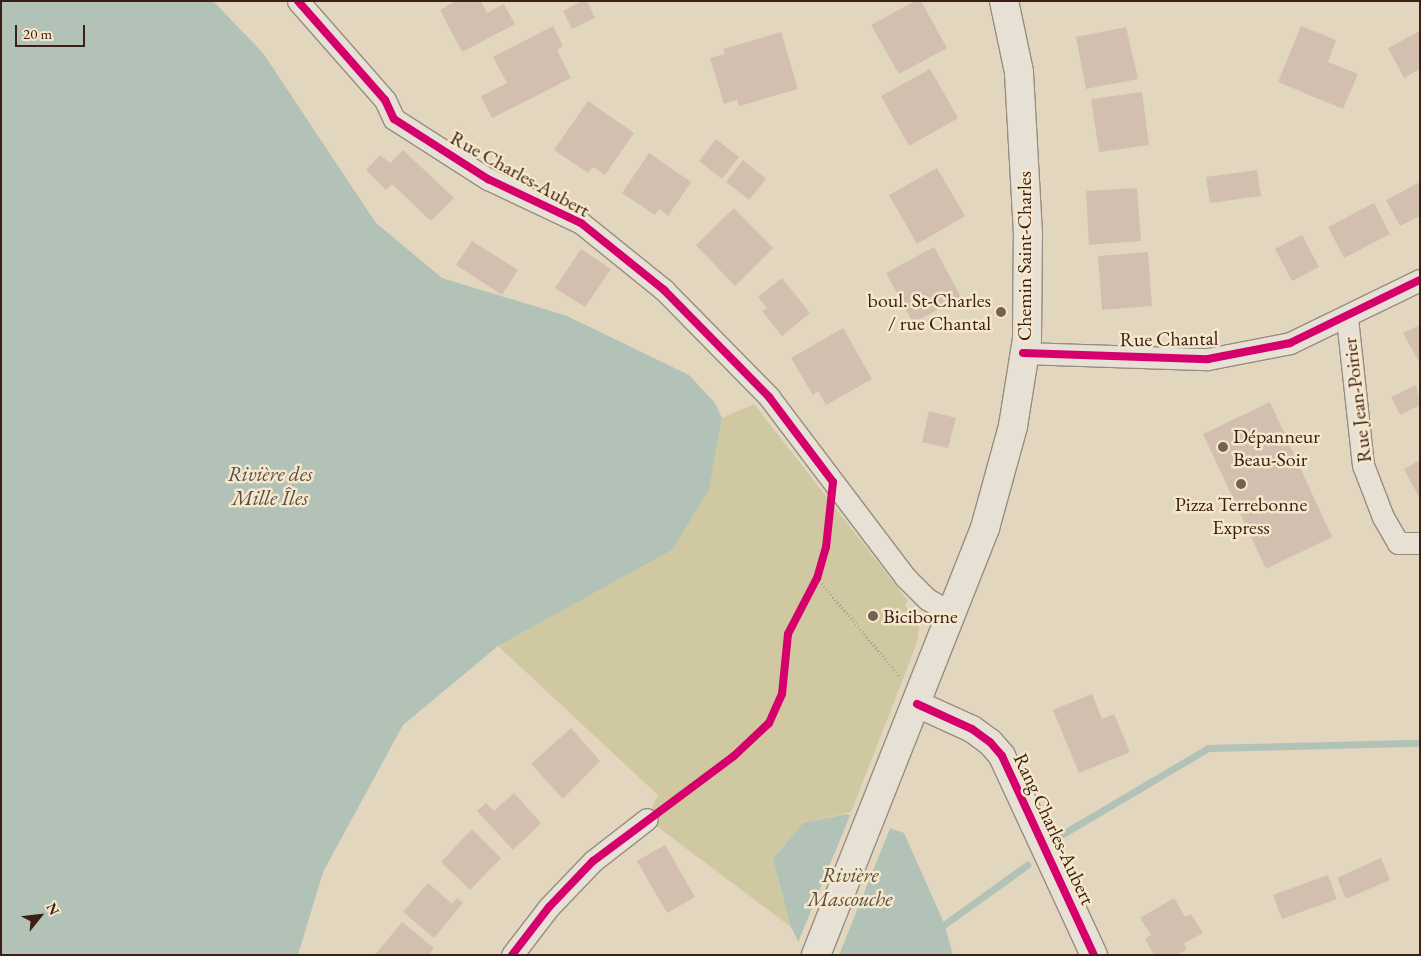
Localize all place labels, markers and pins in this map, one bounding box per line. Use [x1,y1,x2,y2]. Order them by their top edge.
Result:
place label: boul. St-Charles / rue Chantal [868,288,991,335]
marker: boul. St-Charles / rue Chantal [995,306,1007,318]
place label: Dépanneur Beau-Soir [1233,424,1320,471]
marker: Dépanneur Beau-Soir [1217,441,1229,453]
marker: Pizza Terrebonne Express [1235,478,1247,490]
place label: Pizza Terrebonne Express [1175,492,1307,539]
place label: Biciborne [883,604,958,628]
marker: Biciborne [867,610,879,622]

